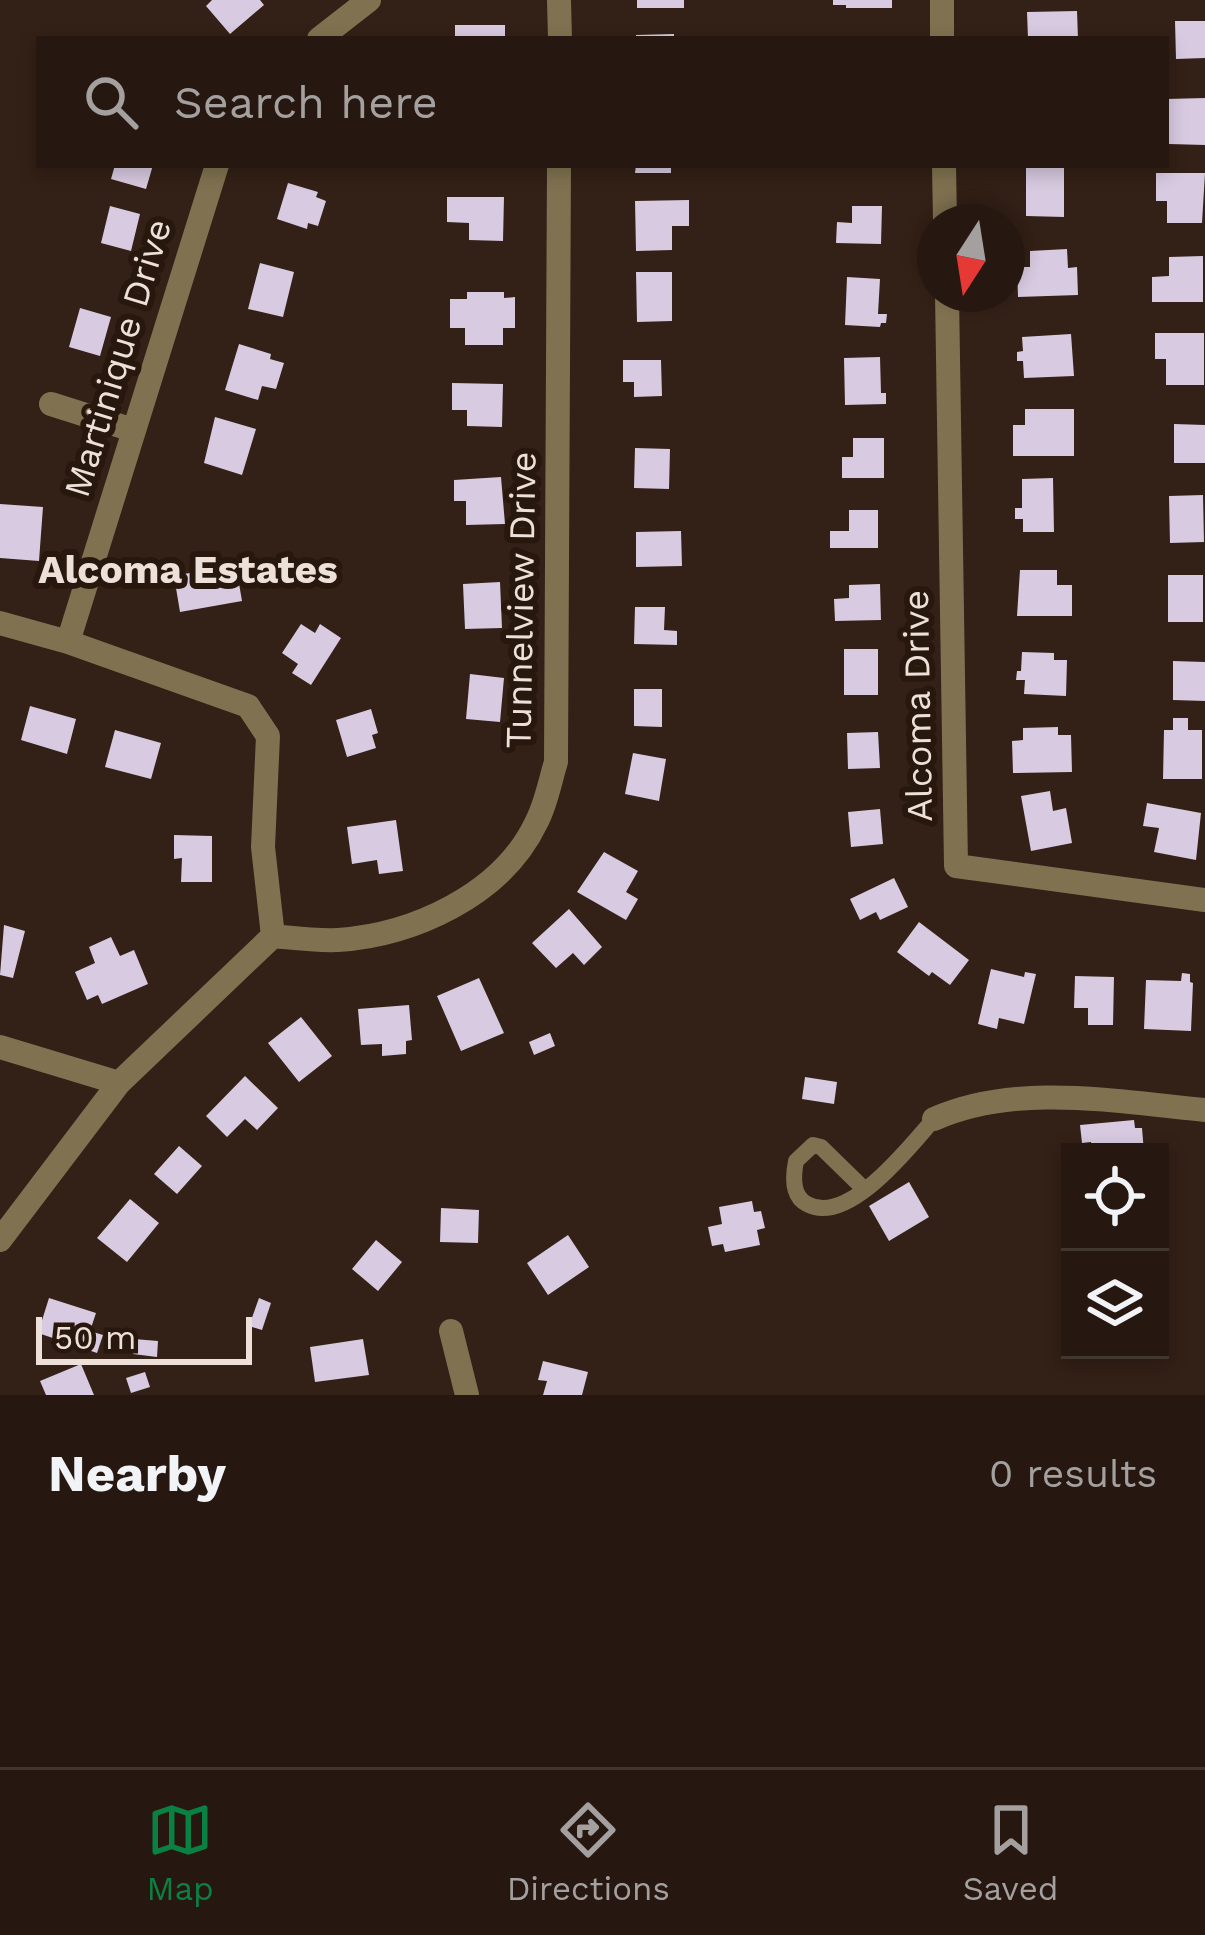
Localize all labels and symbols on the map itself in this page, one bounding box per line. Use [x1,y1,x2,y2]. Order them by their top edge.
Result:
north arrow [917,204,1025,312]
street label: Martinique Drive [56,214,180,502]
street label: Tunnelview Drive [497,451,545,749]
district label: Alcoma Estates [38,547,338,592]
street label: Alcoma Drive [895,590,941,822]
scale bar [36,1311,252,1364]

